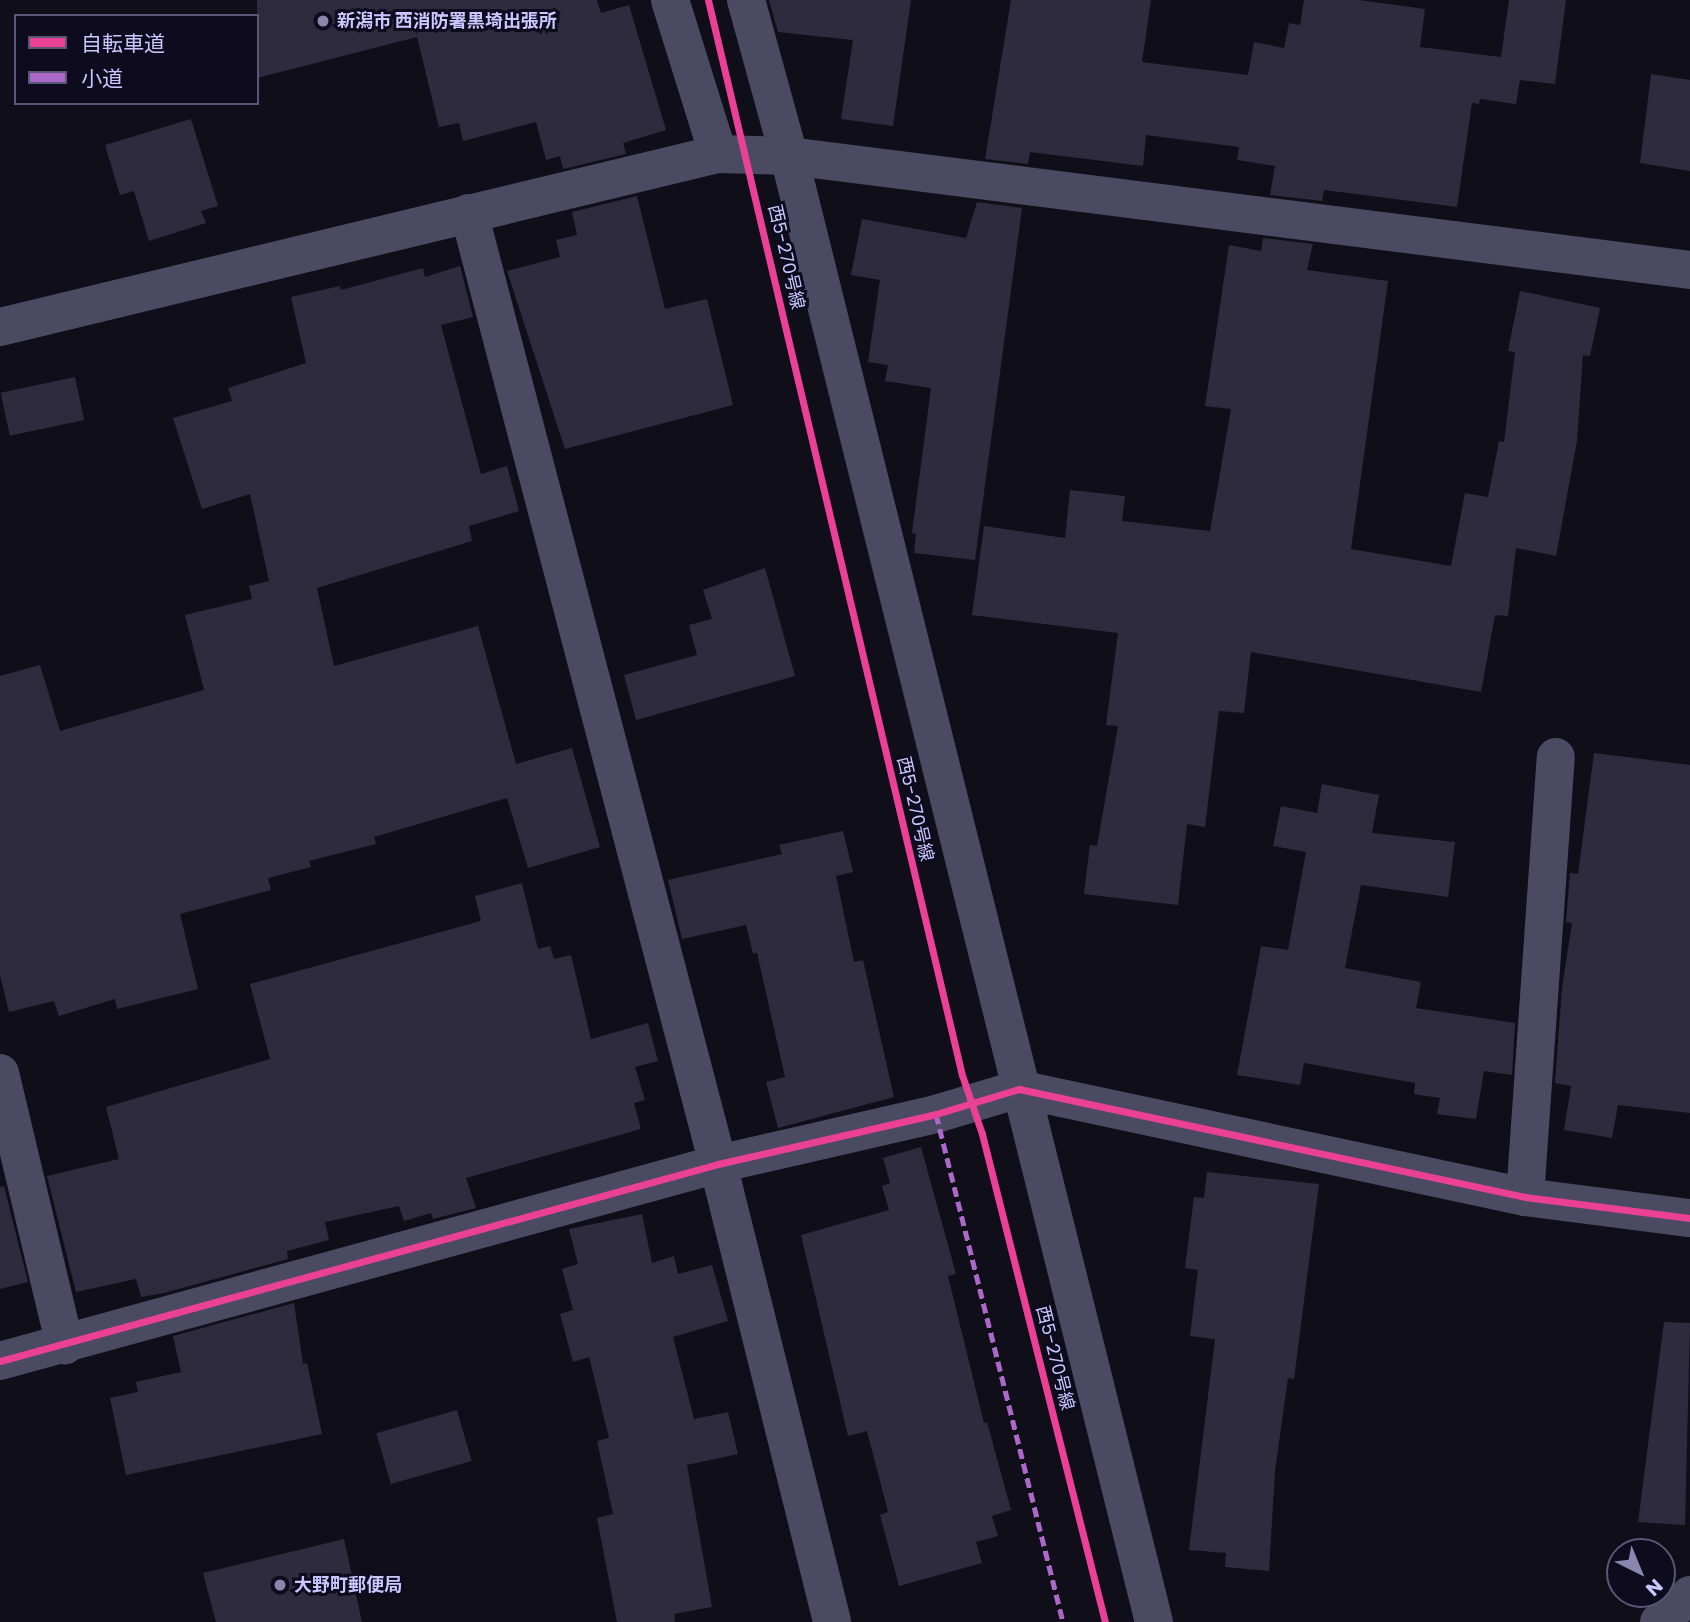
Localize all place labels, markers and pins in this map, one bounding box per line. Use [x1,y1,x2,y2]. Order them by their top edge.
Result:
place label: 新潟市 西消防署黒埼出張所 [337,10,557,32]
marker: 新潟市 西消防署黒埼出張所 [315,13,331,29]
place label: 大野町郵便局 [294,1574,402,1596]
marker: 大野町郵便局 [272,1577,288,1593]

